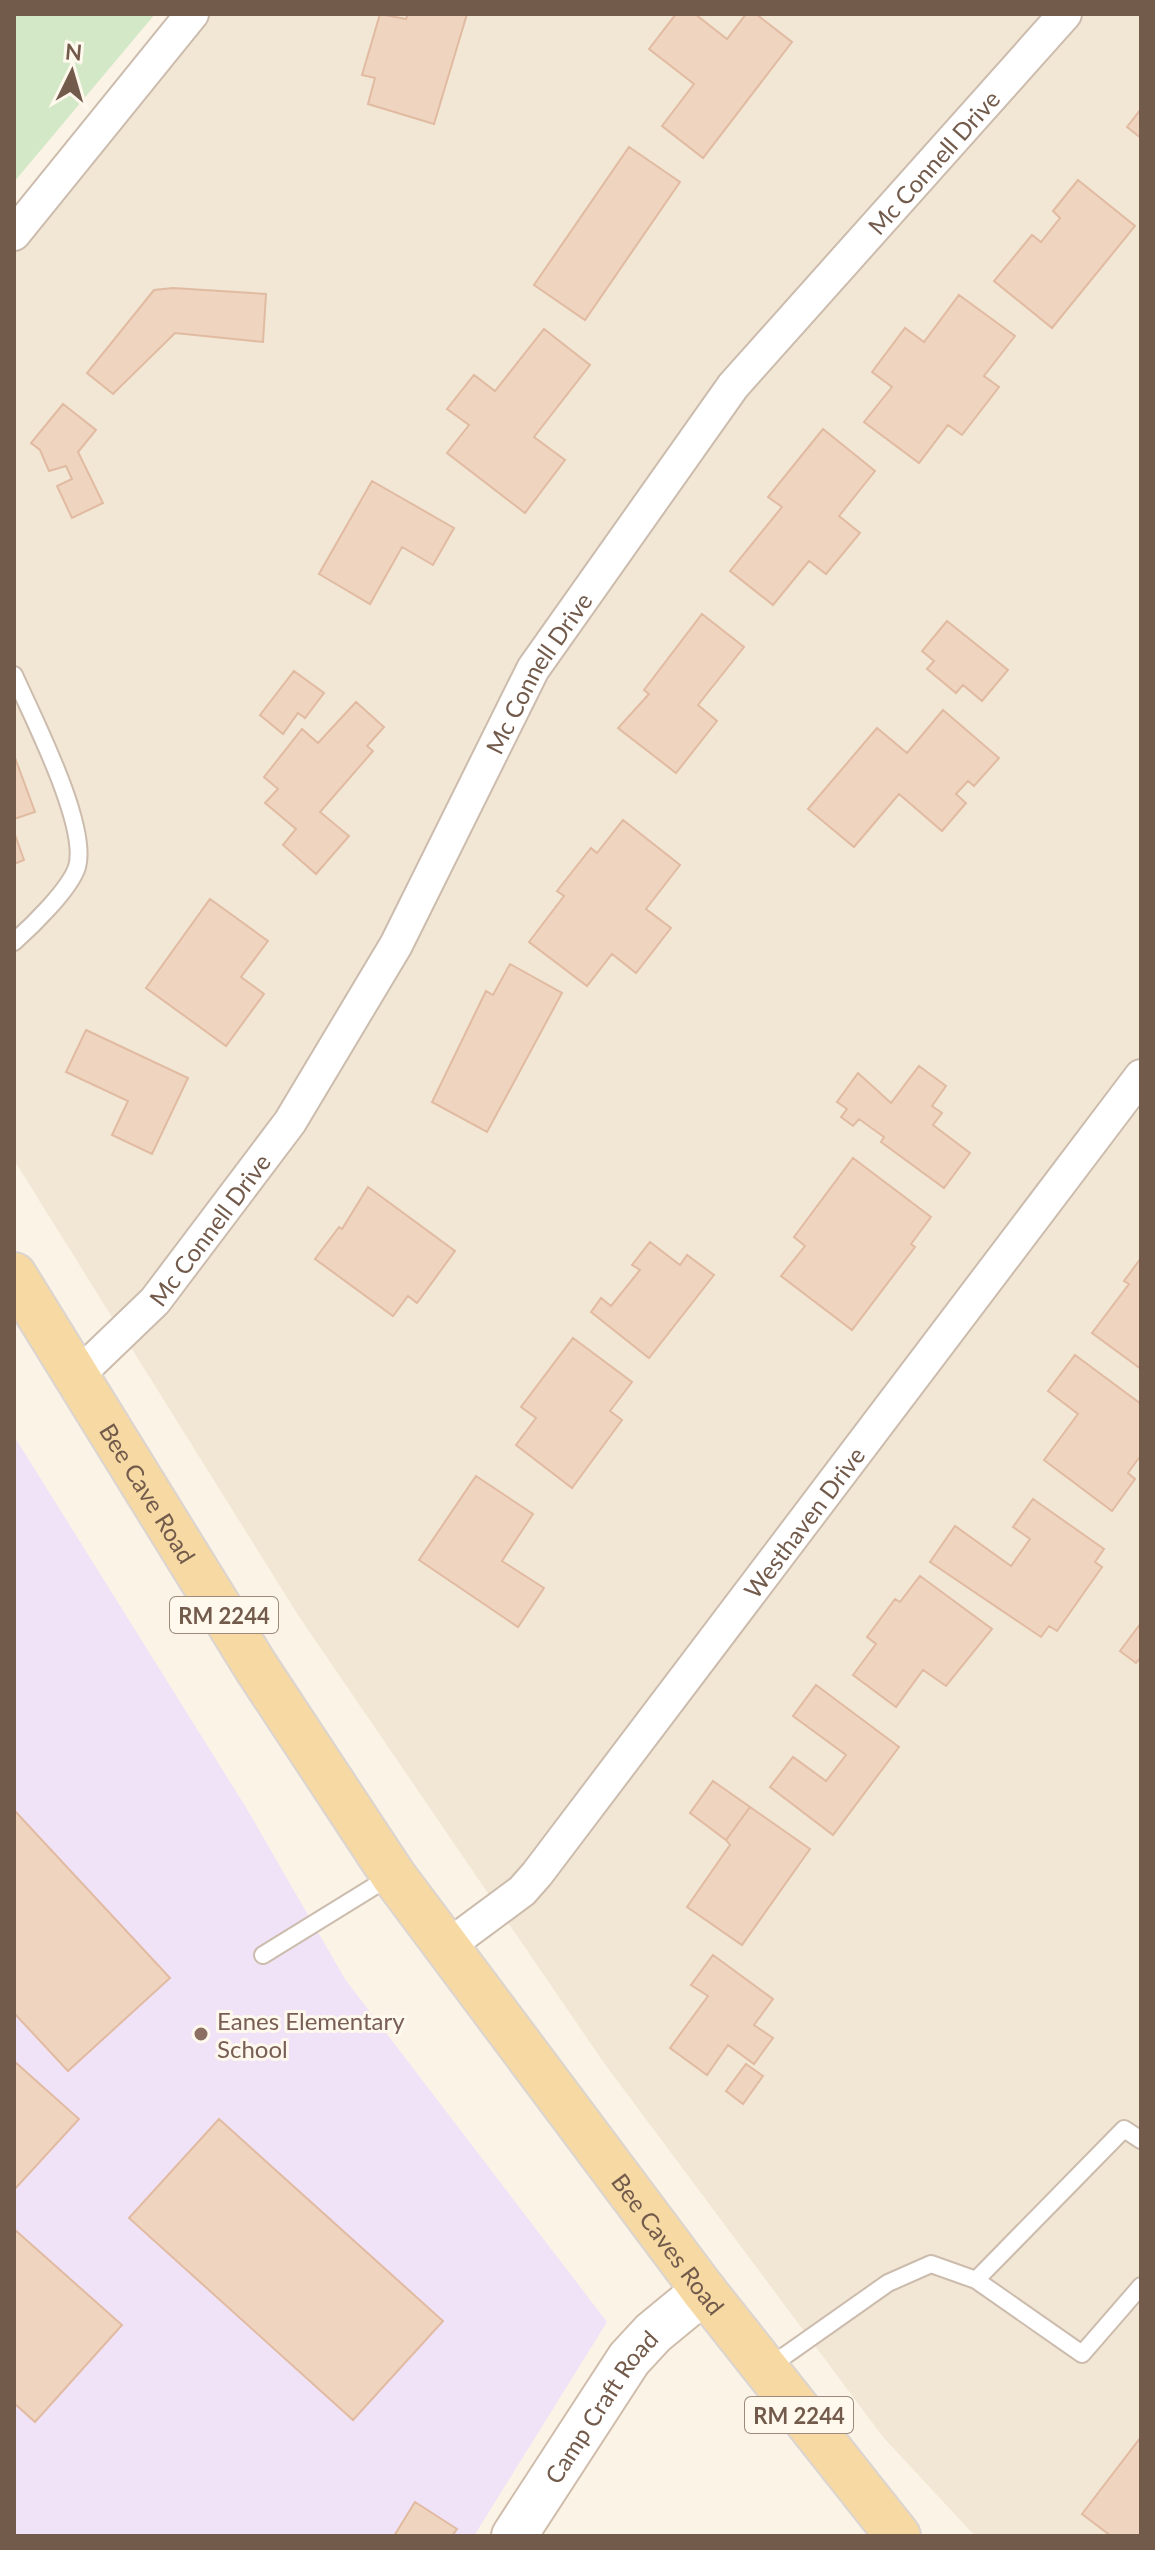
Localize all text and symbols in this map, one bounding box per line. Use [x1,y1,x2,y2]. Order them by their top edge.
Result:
north arrow [32,32,112,112]
text: N [64,37,83,66]
street label: Mc Connell Drive [861,84,1005,240]
street label: Mc Connell Drive [479,587,597,758]
street label: Mc Connell Drive [142,1147,276,1311]
street label: Bee Cave Road [94,1418,203,1568]
street label: Westhaven Drive [737,1441,870,1603]
road number: RM 2244 [170,1597,278,1633]
place label: Eanes Elementary School [217,2006,405,2063]
marker: Eanes Elementary School [192,2025,210,2043]
street label: Bee Caves Road [606,2167,731,2320]
street label: Camp Craft Road [538,2324,663,2488]
road number: RM 2244 [745,2397,853,2433]

